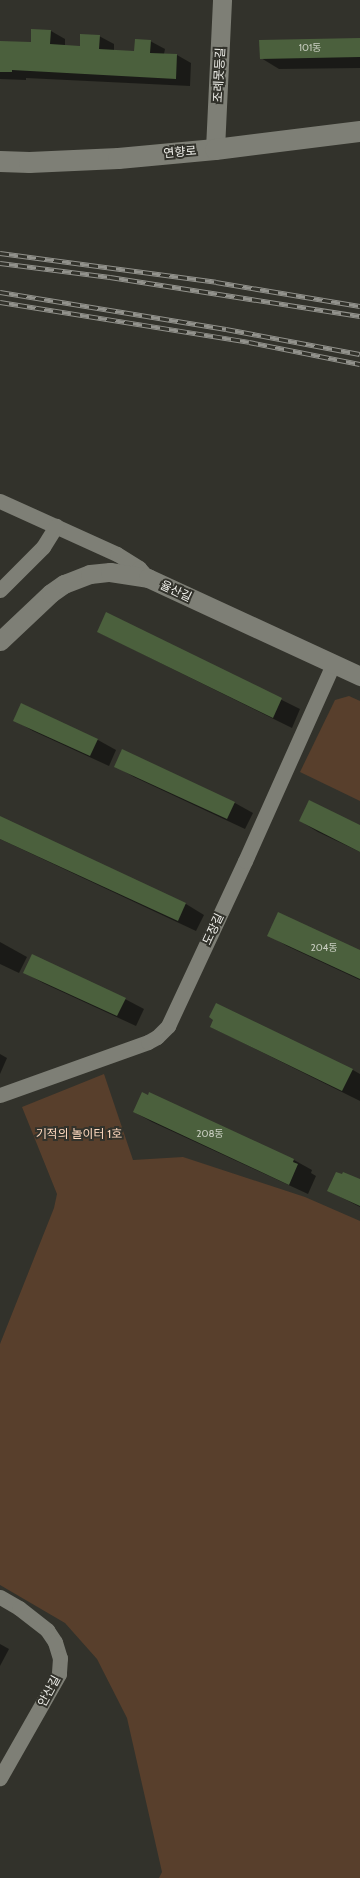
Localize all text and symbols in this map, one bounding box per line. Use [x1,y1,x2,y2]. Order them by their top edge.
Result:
house number: 101동 [299,42,321,54]
street label: 조례못등길 [210,47,228,103]
street label: 연향로 [163,143,197,161]
street label: 율산길 [158,577,194,605]
street label: 도장길 [199,911,227,947]
house number: 204동 [310,942,338,954]
park label: 기적의 놀이터 1호 [36,1127,122,1141]
house number: 208동 [196,1128,224,1140]
street label: 안산길 [35,1673,63,1709]

